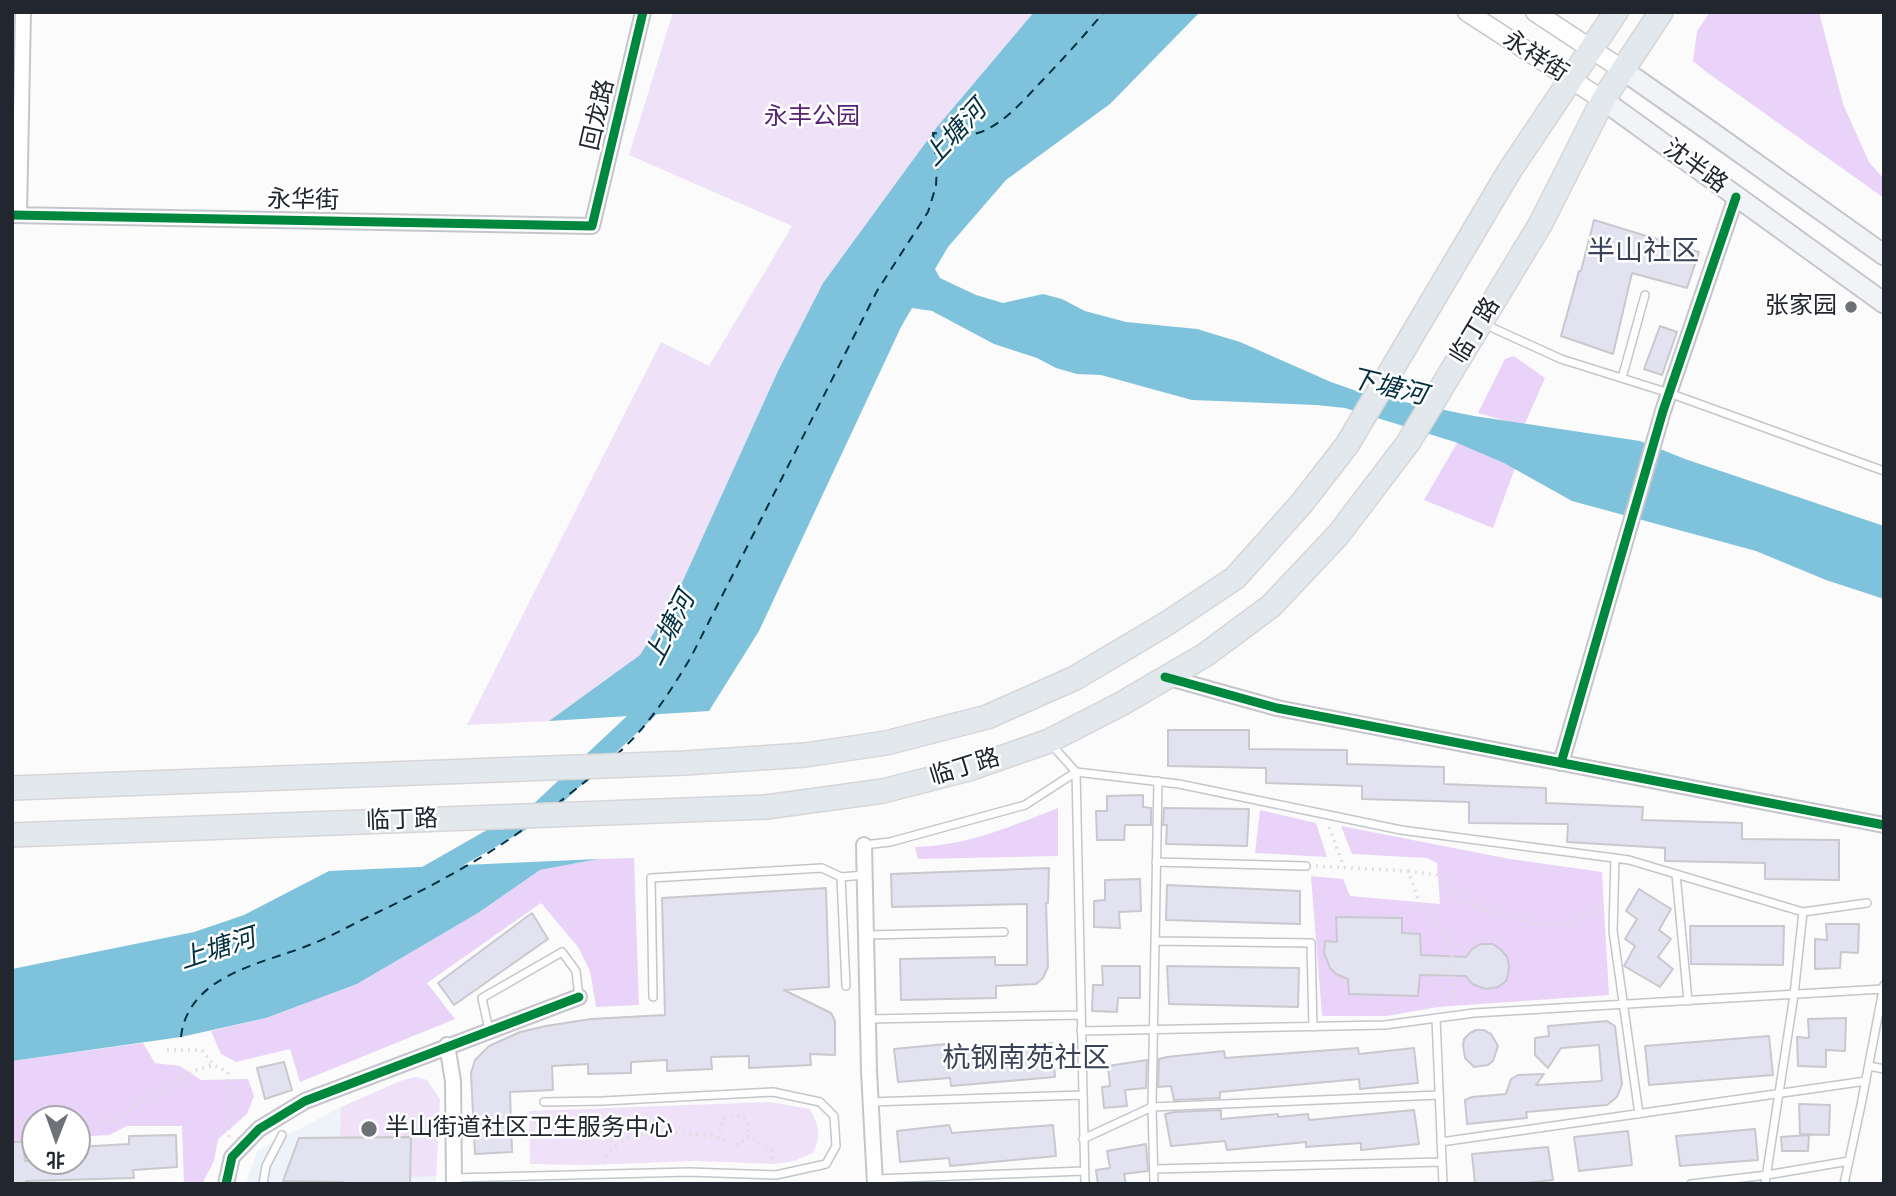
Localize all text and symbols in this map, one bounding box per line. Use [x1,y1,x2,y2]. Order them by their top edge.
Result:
street label: 永祥街 [1497,25,1573,89]
street label: 回龙路 [577,77,621,153]
water label: 上塘河 [918,95,994,173]
park label: 永丰公园 [764,104,860,132]
street label: 沈半路 [1657,134,1733,200]
street label: 永华街 [267,186,339,216]
district label: 半山社区 [1587,236,1699,270]
street label: 临丁路 [1445,293,1507,369]
place label: 张家园 [1765,293,1837,321]
marker: 张家园 [1843,299,1859,315]
water label: 下塘河 [1346,363,1430,413]
water label: 上塘河 [639,587,703,671]
street label: 临丁路 [926,744,1004,792]
street label: 临丁路 [366,805,438,837]
water label: 上塘河 [176,923,260,977]
district label: 杭钢南苑社区 [942,1043,1110,1077]
north arrow [21,1105,91,1175]
place label: 半山街道社区卫生服务中心 [385,1115,673,1143]
marker: 半山街道社区卫生服务中心 [359,1119,379,1139]
text: 北 [46,1147,65,1172]

